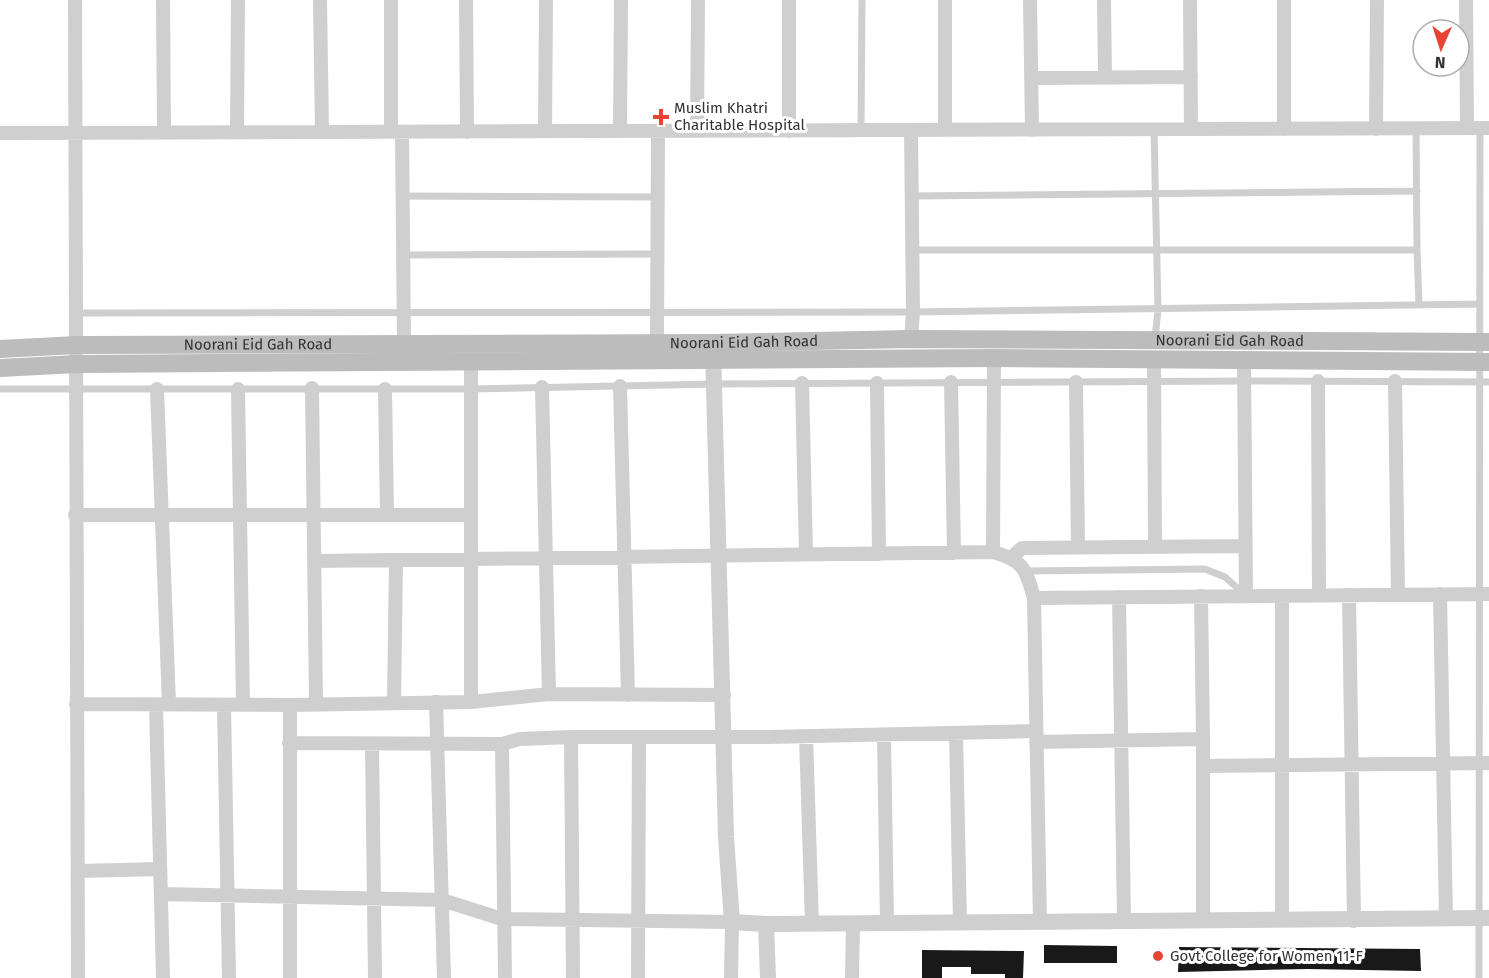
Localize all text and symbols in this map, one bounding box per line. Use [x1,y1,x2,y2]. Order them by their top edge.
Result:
north arrow [1411,18,1471,78]
text: N [1434,53,1446,72]
place label: Muslim Khatri Charitable Hospital [674,99,805,134]
marker: Muslim Khatri Charitable Hospital [652,108,670,126]
street label: Noorani Eid Gah Road [1156,331,1304,350]
street label: Noorani Eid Gah Road [670,332,818,352]
street label: Noorani Eid Gah Road [184,335,332,354]
place label: Govt College for Women 11-F [1170,947,1363,965]
marker: Govt College for Women 11-F [1151,949,1165,963]

